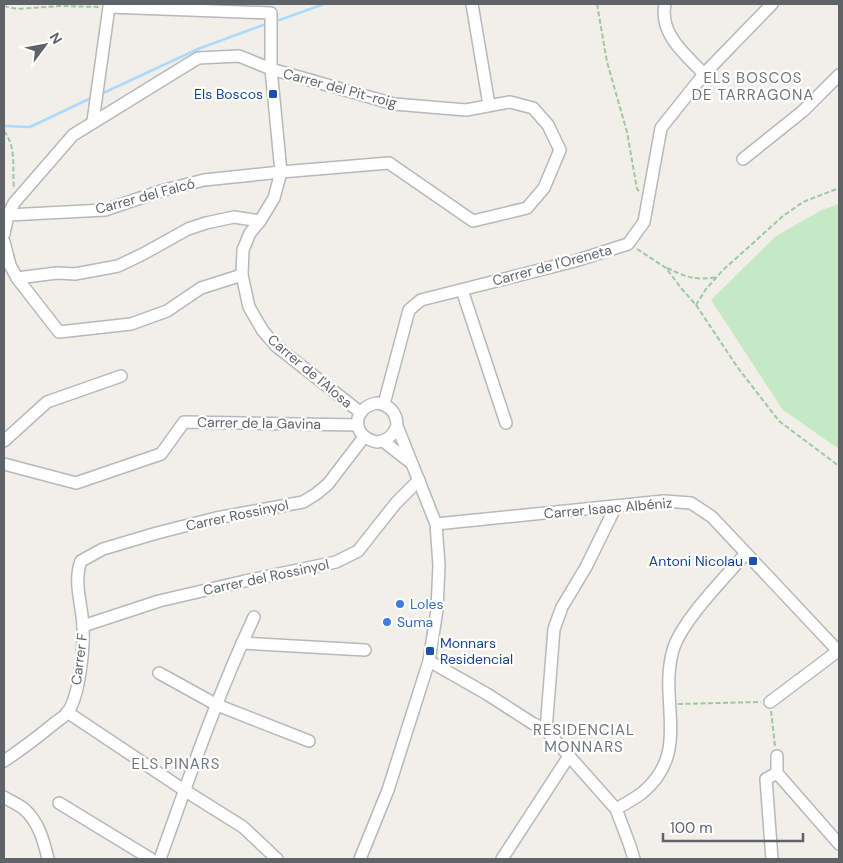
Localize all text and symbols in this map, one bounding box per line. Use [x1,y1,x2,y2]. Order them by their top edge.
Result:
north arrow [20,20,70,70]
text: N [46,29,66,47]
street label: Carrer del Pit-roig [281,64,399,112]
district label: ELS BOSCOS DE TARRAGONA [692,68,814,105]
place label: Els Boscos [194,85,263,103]
marker: Els Boscos [267,88,279,100]
street label: Carrer del Falcó [93,174,197,218]
street label: Carrer de l'Oreneta [490,240,614,290]
street label: Carrer de l'Alosa [264,330,356,412]
street label: Carrer de la Gavina [197,413,321,433]
street label: Carrer Isaac Albéniz [543,493,673,523]
street label: Carrer Rossinyol [184,495,290,535]
place label: Antoni Nicolau [649,552,743,570]
street label: Carrer del Rossinyol [201,555,331,599]
marker: Antoni Nicolau [747,555,759,567]
place label: Loles [410,595,444,613]
marker: Loles [394,598,406,610]
place label: Suma [397,613,433,631]
marker: Suma [381,616,393,628]
street label: Carrer F [67,632,91,686]
place label: Monnars Residencial [440,634,513,668]
marker: Monnars Residencial [424,645,436,657]
district label: RESIDENCIAL MONNARS [533,720,635,757]
district label: ELS PINARS [132,754,220,774]
scale bar [663,810,803,842]
text: 100 m [670,818,713,838]

